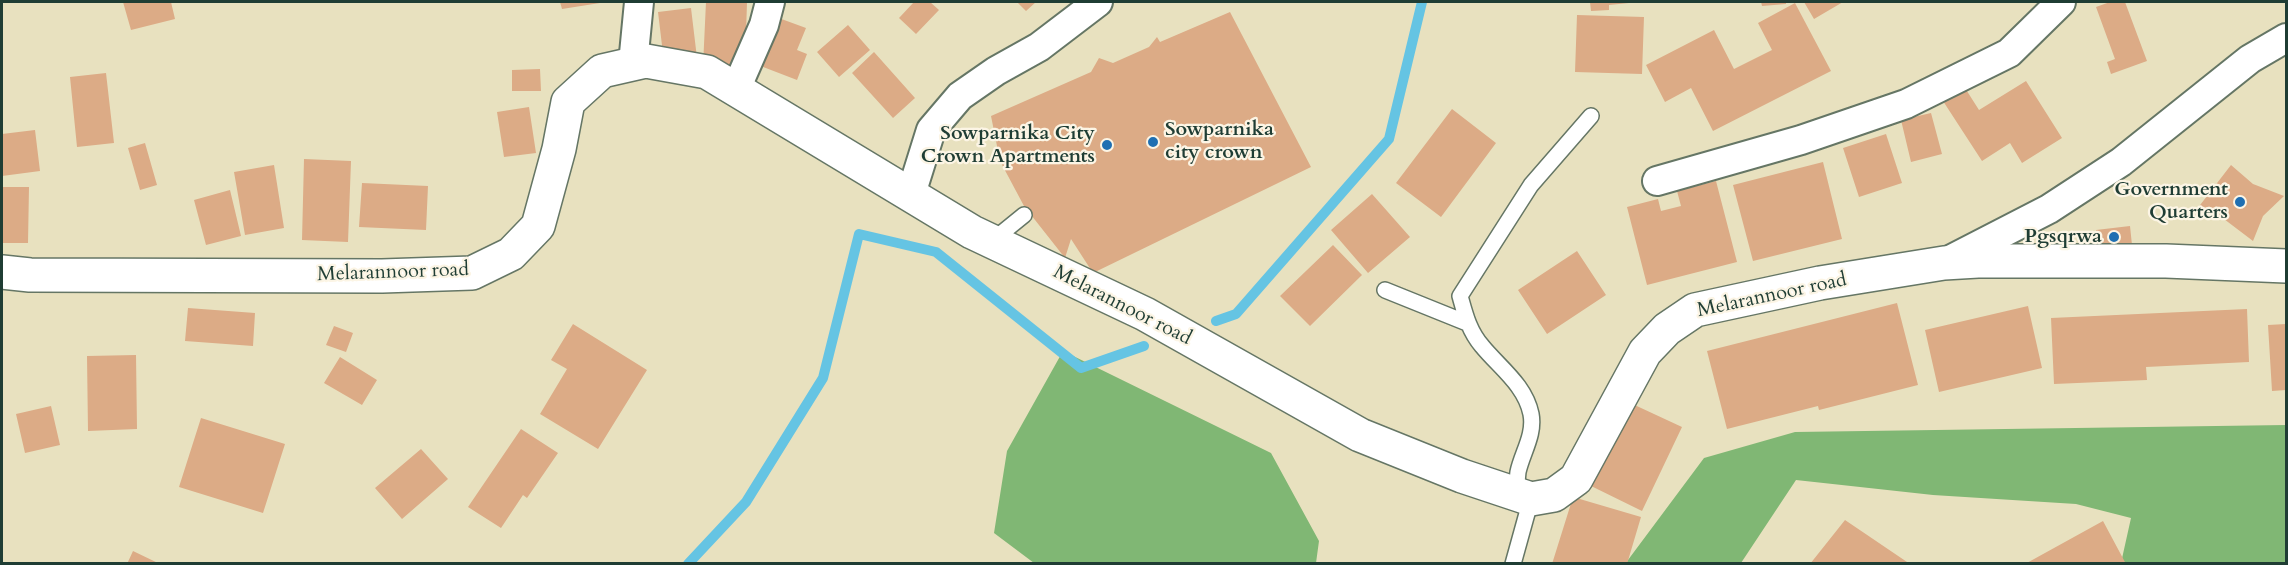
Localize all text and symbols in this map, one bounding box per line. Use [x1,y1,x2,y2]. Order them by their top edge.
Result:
place label: Sowparnika city crown [1165,118,1274,165]
place label: Sowparnika City Crown Apartments [921,122,1095,169]
marker: Sowparnika city crown [1146,135,1160,149]
marker: Sowparnika City Crown Apartments [1100,138,1114,152]
place label: Government Quarters [2114,178,2228,225]
marker: Government Quarters [2233,195,2247,209]
place label: Pgsqrwa [2024,225,2102,249]
marker: Pgsqrwa [2107,230,2121,244]
street label: Melarannoor road [317,258,469,288]
street label: Melarannoor road [1049,261,1195,351]
street label: Melarannoor road [1695,268,1849,324]

